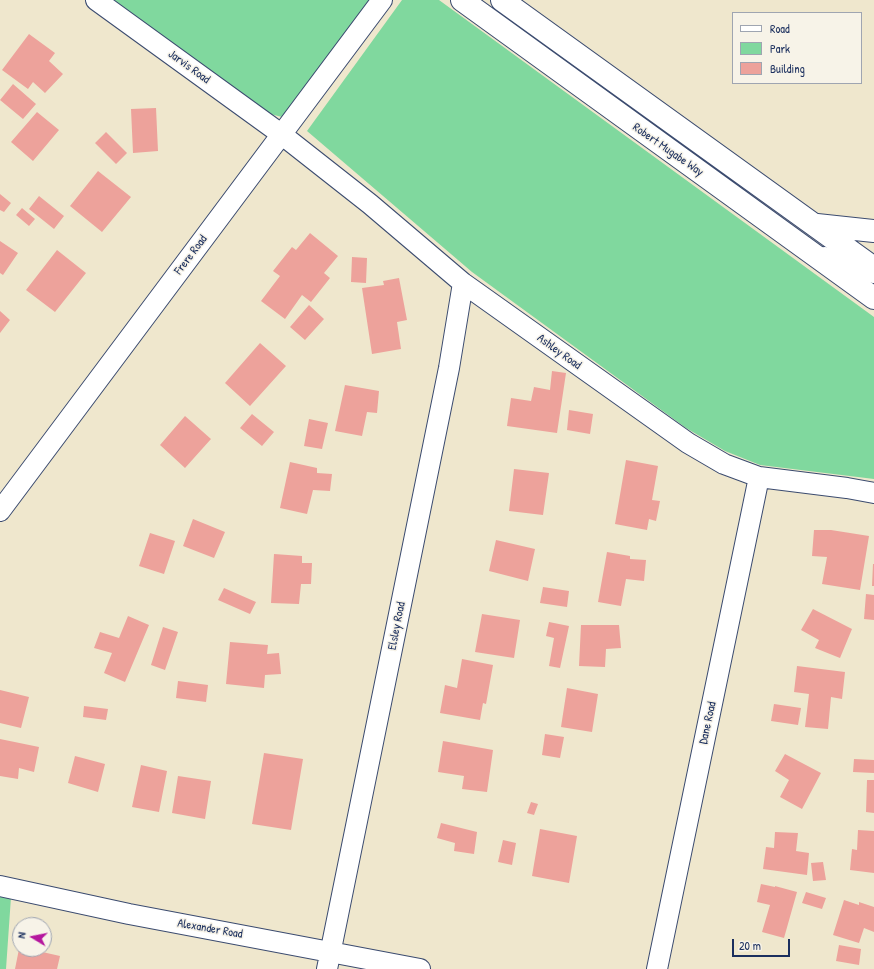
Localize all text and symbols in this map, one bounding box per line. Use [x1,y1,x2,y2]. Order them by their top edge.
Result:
legend [732,12,862,84]
text: Road [770,20,790,37]
text: Park [770,40,790,57]
street label: Jarvis Road [165,47,213,87]
text: Building [770,60,805,77]
street label: Robert Mugabe Way [630,120,706,180]
street label: Frere Road [171,232,211,278]
street label: Ashley Road [534,331,584,373]
street label: Elsley Road [385,601,409,651]
street label: Dane Road [696,700,720,746]
street label: Alexander Road [176,916,244,942]
north arrow [12,917,52,957]
text: N [14,931,29,939]
scale bar [734,931,792,957]
text: 20 m [739,937,761,954]

